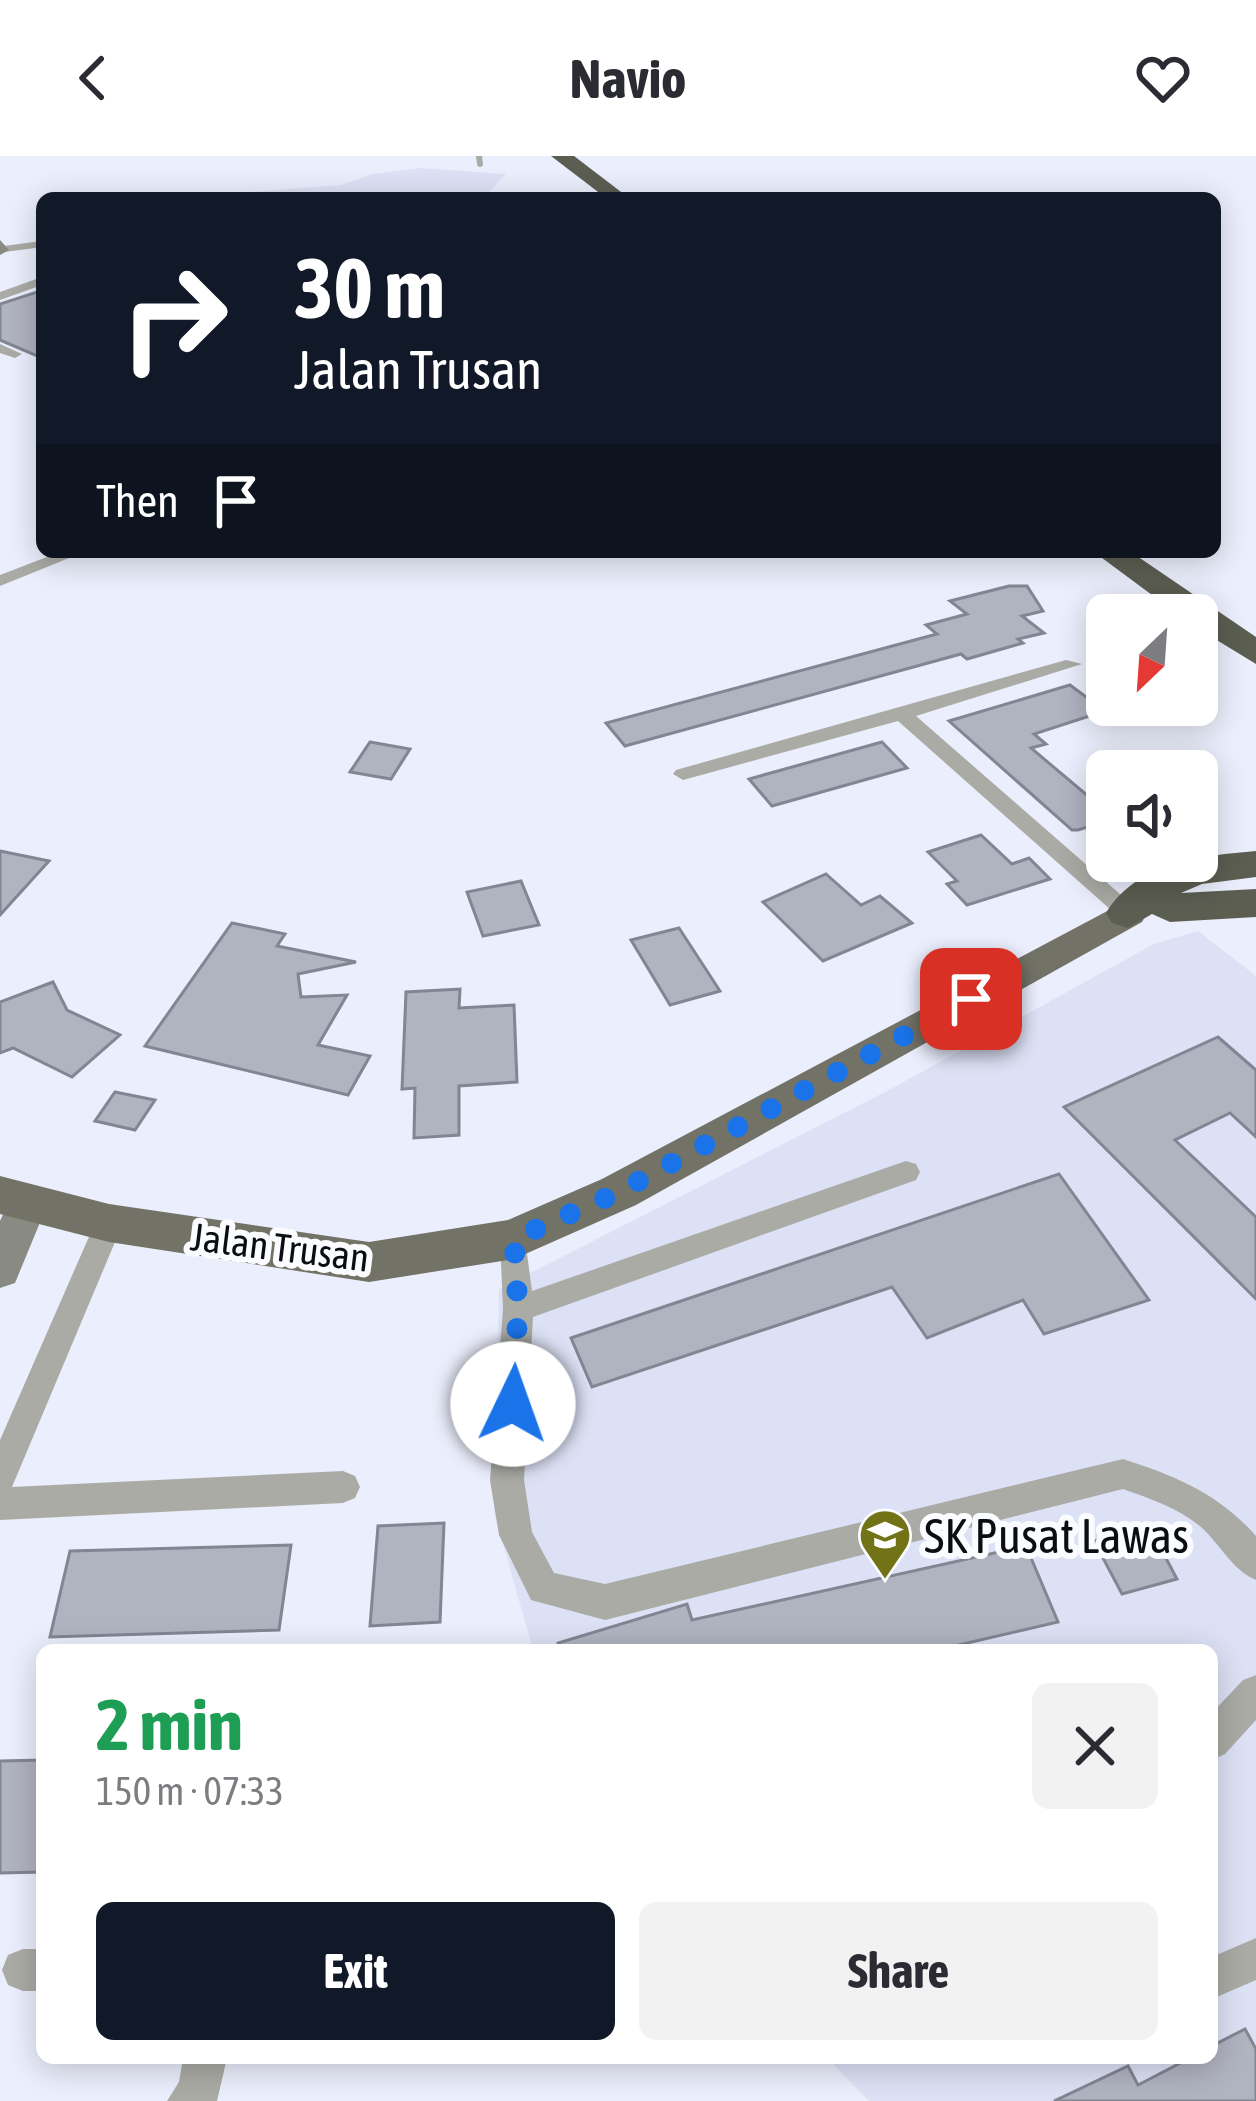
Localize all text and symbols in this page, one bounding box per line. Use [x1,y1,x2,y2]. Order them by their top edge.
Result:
icon: back [60,45,126,111]
icon: heart [1130,45,1196,111]
text: Navio [569,48,687,109]
icon: right [96,240,252,396]
text: 30 m [294,240,445,336]
text: Jalan Trusan [294,339,542,400]
icon: arrive [203,468,269,534]
text: Then [96,475,179,527]
north arrow [1086,594,1218,726]
map controls [1086,594,1218,882]
button: sound [1086,750,1218,882]
pin [920,948,1022,1050]
icon: arrive [938,966,1004,1032]
street label: Jalan Trusan [188,1214,372,1280]
position arrow [450,1341,576,1467]
school or university icon: SK Pusat Lawas [857,1507,913,1581]
place label: SK Pusat Lawas [924,1508,1189,1563]
text: 2 min [96,1683,243,1765]
button: close [1032,1683,1158,1809]
text: 150 m · 07:33 [96,1769,284,1813]
button: Exit [96,1902,615,2040]
button: Share [639,1902,1158,2040]

